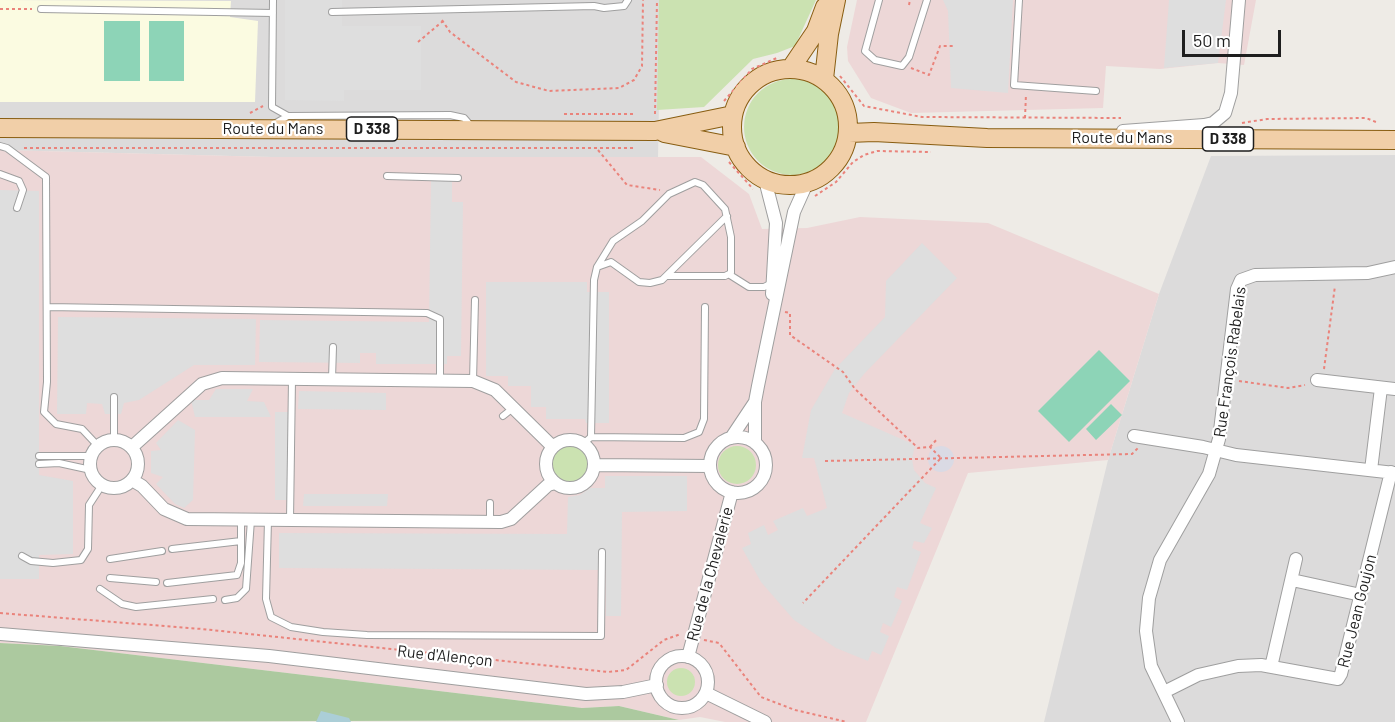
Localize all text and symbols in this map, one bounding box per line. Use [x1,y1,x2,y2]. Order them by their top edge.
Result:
scale bar [1185,18,1284,56]
text: 50 m [1193,29,1231,51]
road number: D 338 [346,117,398,141]
street label: Route du Mans [223,119,323,139]
road number: D 338 [1202,127,1254,151]
street label: Route du Mans [1072,128,1172,148]
street label: Rue François Rabelais [1210,285,1250,439]
street label: Rue de la Chevalerie [683,505,737,643]
street label: Rue Jean Goujon [1334,552,1380,670]
street label: Rue d'Alençon [396,641,494,671]

